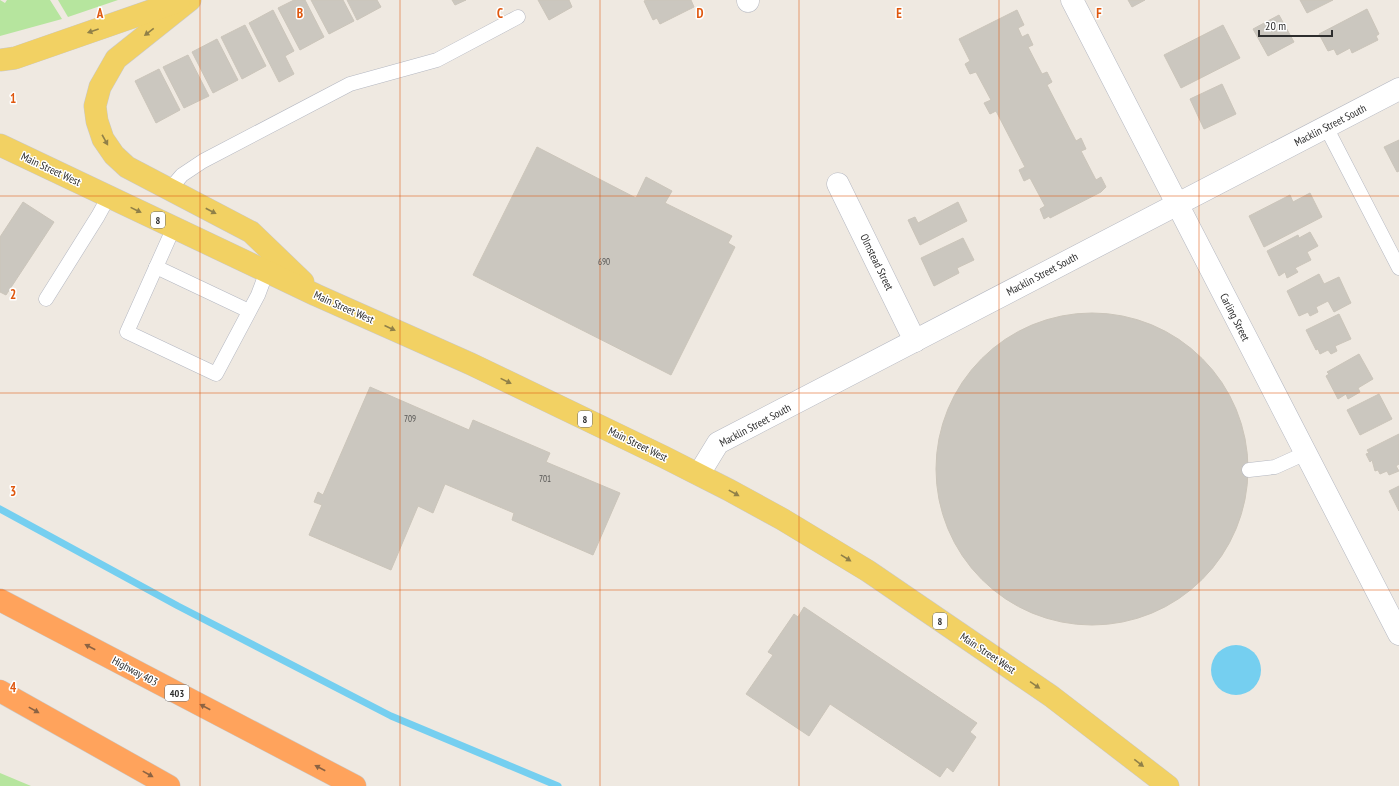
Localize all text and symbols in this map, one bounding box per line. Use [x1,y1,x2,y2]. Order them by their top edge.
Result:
text: A [96,5,104,22]
text: B [297,5,303,22]
text: C [497,5,503,22]
text: D [697,5,704,22]
text: E [896,5,902,22]
text: F [1096,5,1102,22]
scale bar [1259,12,1332,38]
text: 20 m [1265,18,1286,33]
one-way arrow [143,28,154,37]
one-way arrow [86,29,98,35]
text: 1 [10,90,16,107]
street label: Macklin Street South [1292,101,1368,149]
one-way arrow [101,134,108,146]
street label: Main Street West [19,149,83,189]
one-way arrow [131,207,142,213]
one-way arrow [205,208,217,214]
road number: 8 [151,212,165,228]
street label: Olmstead Street [857,231,897,293]
street label: Macklin Street South [1004,249,1080,299]
house number: 690 [598,256,610,267]
text: 2 [10,286,16,303]
street label: Main Street West [312,288,376,326]
street label: Carling Street [1217,291,1253,343]
one-way arrow [385,325,396,331]
one-way arrow [500,378,511,384]
street label: Macklin Street South [717,400,793,450]
road number: 8 [578,411,592,427]
house number: 709 [404,413,416,424]
street label: Main Street West [606,424,670,464]
house number: 701 [539,473,551,484]
text: 3 [10,483,16,500]
one-way arrow [728,489,739,496]
one-way arrow [841,554,851,562]
road number: 8 [933,613,947,629]
street label: Main Street West [957,629,1019,677]
one-way arrow [84,644,96,650]
street label: Highway 403 [110,653,160,689]
text: 4 [10,679,17,696]
one-way arrow [1030,681,1040,689]
road number: 403 [165,685,189,701]
one-way arrow [199,704,211,711]
one-way arrow [28,707,40,714]
one-way arrow [1134,759,1144,767]
one-way arrow [314,765,326,771]
one-way arrow [142,770,153,777]

